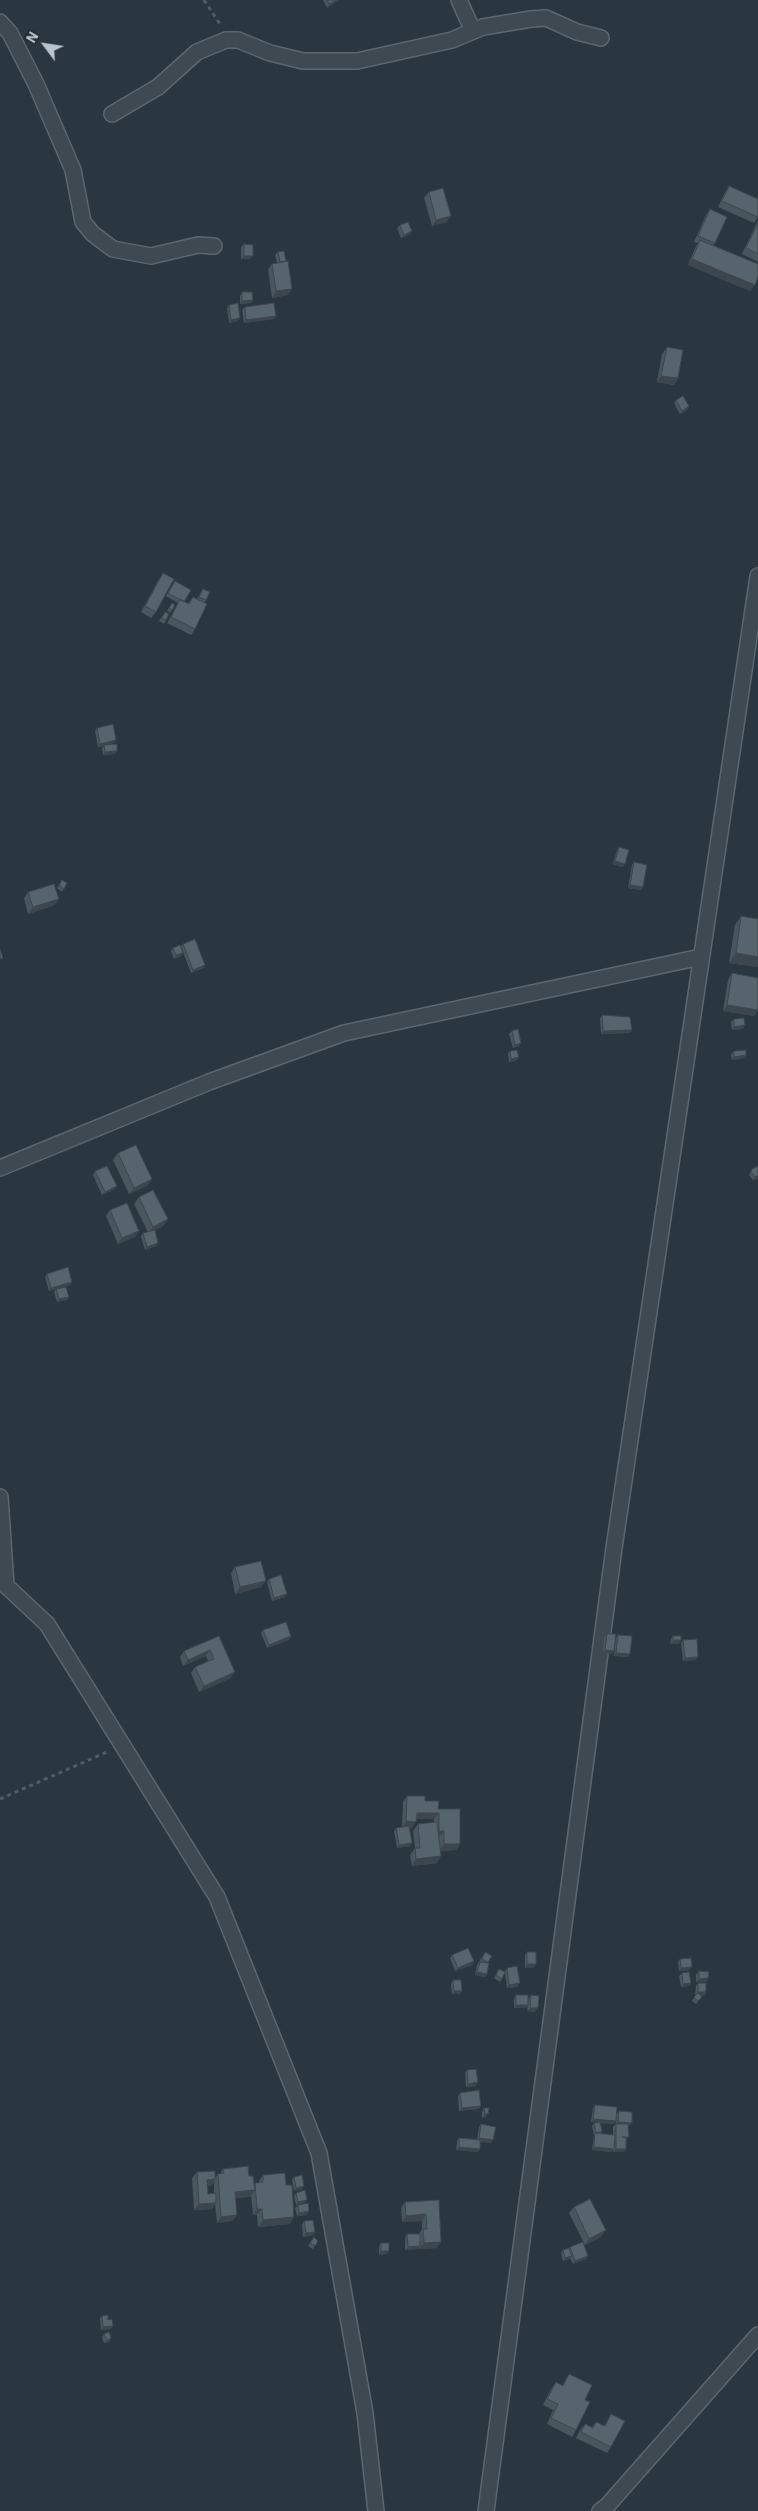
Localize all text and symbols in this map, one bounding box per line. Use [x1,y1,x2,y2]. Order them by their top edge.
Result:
north arrow [20,20,70,70]
text: N [22,28,42,46]

